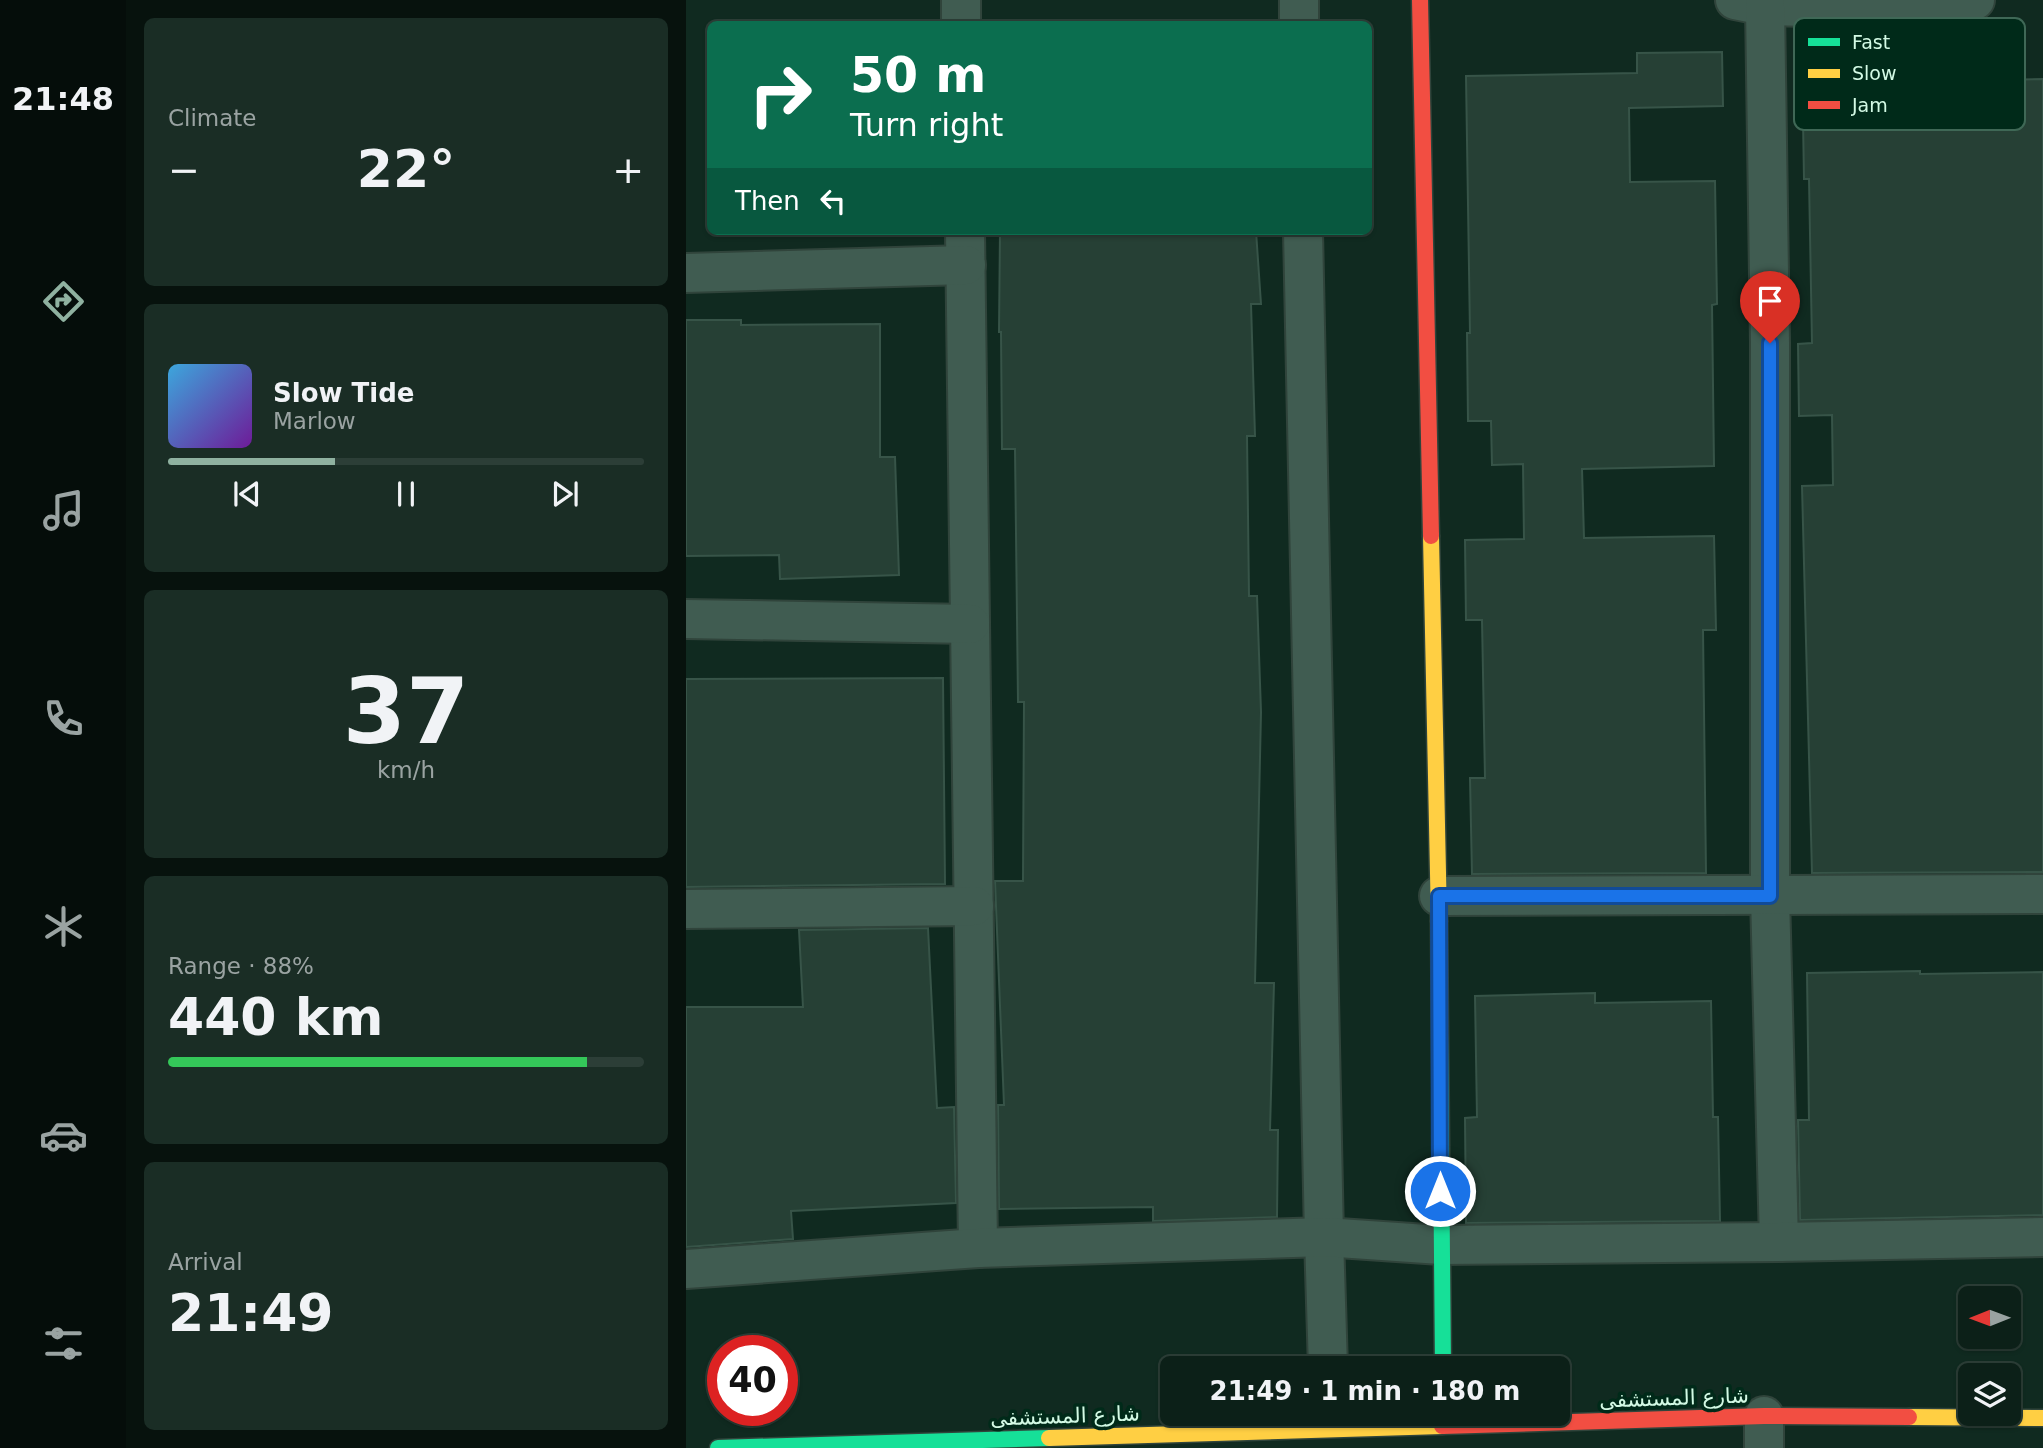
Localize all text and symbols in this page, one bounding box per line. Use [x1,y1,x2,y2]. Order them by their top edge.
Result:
legend [1794,18,2025,130]
text: Fast [1852,31,1890,53]
text: 50 m [850,47,986,104]
icon: right [735,49,826,140]
text: Slow [1852,62,1897,84]
text: 21:48 [12,80,114,118]
text: Jam [1851,94,1888,116]
text: Climate [168,105,257,131]
text: Turn right [850,106,1003,144]
text: 22° [357,139,455,199]
text: − [168,148,200,192]
text: + [612,148,644,192]
icon: left [814,182,852,220]
text: Then [735,186,800,216]
pin [1740,271,1800,343]
icon: directions [39,277,88,326]
icon: arrive [1751,282,1789,320]
text: Slow Tide [273,378,414,408]
text: Marlow [273,408,356,434]
icon: previous [228,475,266,513]
icon: pause [387,475,425,513]
icon: next [546,475,584,513]
icon: music [39,486,88,535]
text: 37 [343,659,469,764]
icon: phone [39,694,88,743]
text: km/h [377,757,435,783]
icon: climate [39,902,88,951]
text: Range · 88% [168,953,314,979]
text: 440 km [168,987,383,1047]
icon: car [39,1111,88,1160]
position arrow [1403,1154,1477,1228]
text: Arrival [168,1249,243,1275]
text: 21:49 [168,1283,334,1343]
north arrow [1958,1286,2021,1349]
map controls [1958,1286,2021,1426]
icon: filters [39,1319,88,1368]
speed limit sign: 40 [707,1335,798,1426]
button: layers [1958,1363,2021,1426]
text: 21:49 · 1 min · 180 m [1210,1376,1520,1406]
street label: شارع المستشفى [1599,1383,1749,1413]
street label: شارع المستشفى [990,1401,1140,1431]

